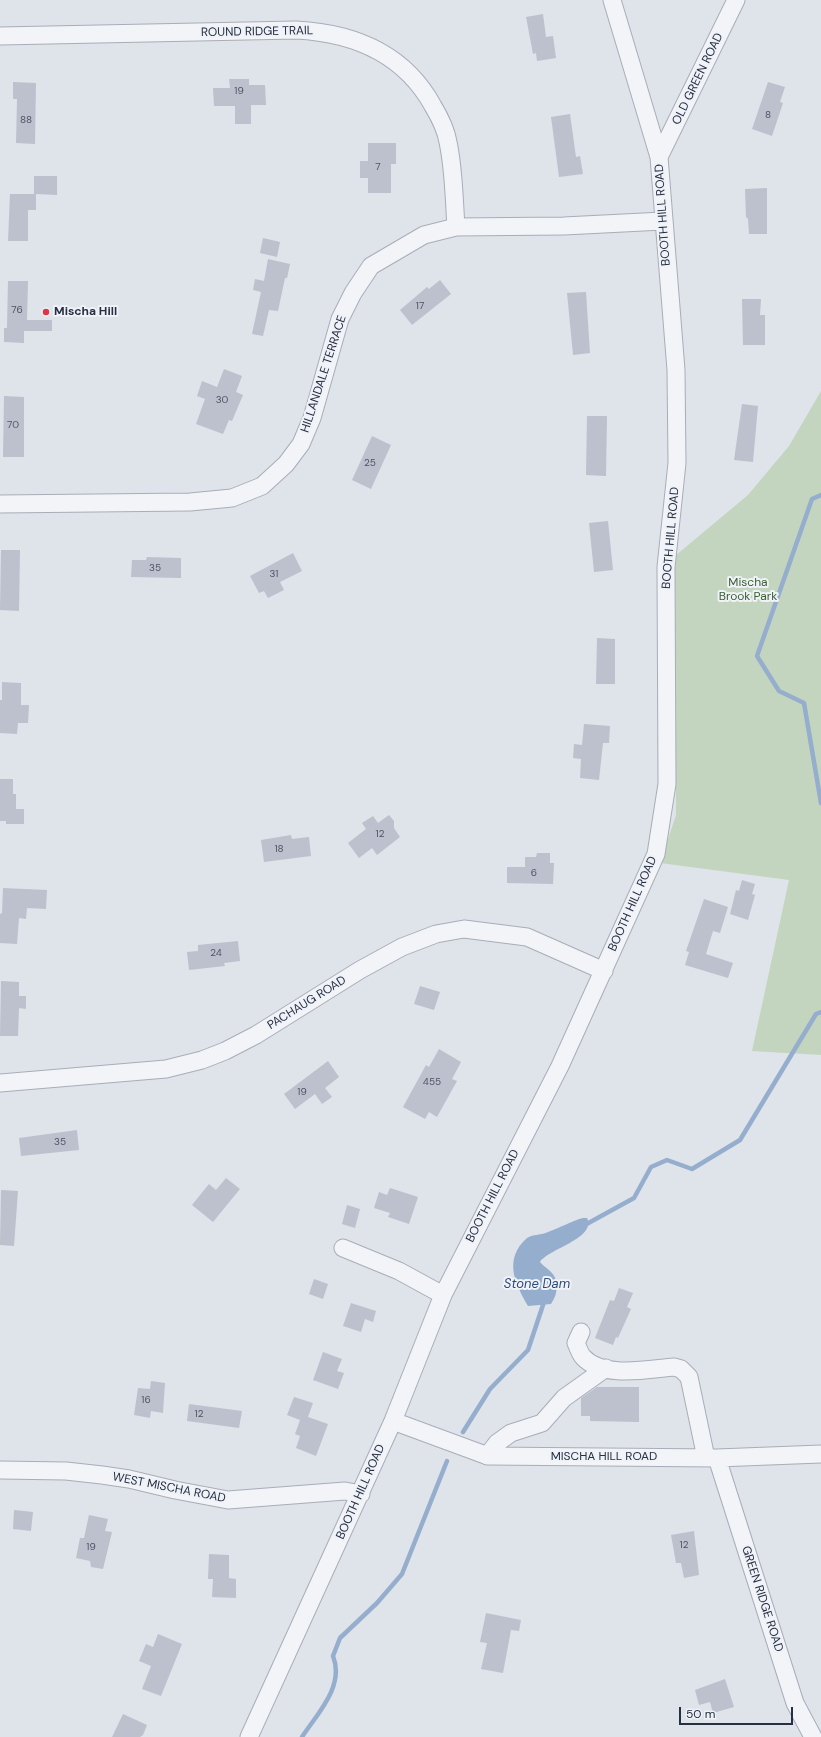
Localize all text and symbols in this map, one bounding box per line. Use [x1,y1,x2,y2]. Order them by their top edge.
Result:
street label: ROUND RIDGE TRAIL [201,24,313,40]
street label: OLD GREEN ROAD [670,31,726,127]
house number: 19 [234,85,244,97]
house number: 8 [765,109,771,121]
house number: 88 [20,114,32,126]
house number: 7 [375,161,381,173]
street label: BOOTH HILL ROAD [652,163,674,267]
house number: 17 [416,300,424,312]
house number: 76 [11,304,23,316]
place label: Mischa Hill [54,305,117,319]
marker: Mischa Hill [41,307,51,317]
street label: HILLANDALE TERRACE [298,314,350,434]
house number: 30 [216,394,228,406]
house number: 70 [7,419,19,431]
house number: 25 [364,457,376,469]
street label: BOOTH HILL ROAD [659,486,683,590]
house number: 35 [149,562,161,574]
house number: 31 [270,568,278,580]
park label: Mischa Brook Park [719,576,777,604]
house number: 12 [376,828,384,840]
house number: 18 [274,843,284,855]
street label: BOOTH HILL ROAD [606,854,660,954]
house number: 6 [531,867,537,879]
house number: 24 [210,947,222,959]
street label: PACHAUG ROAD [265,973,349,1033]
house number: 455 [423,1076,441,1088]
house number: 19 [297,1086,307,1098]
house number: 35 [54,1136,66,1148]
street label: BOOTH HILL ROAD [463,1147,523,1245]
water label: Stone Dam [504,1277,570,1293]
house number: 16 [141,1394,151,1406]
house number: 12 [195,1408,203,1420]
street label: BOOTH HILL ROAD [334,1442,388,1542]
street label: MISCHA HILL ROAD [551,1450,657,1464]
street label: WEST MISCHA ROAD [111,1470,227,1506]
house number: 12 [680,1539,688,1551]
house number: 19 [86,1541,96,1553]
street label: GREEN RIDGE ROAD [738,1544,786,1654]
scale bar [681,1699,795,1725]
text: 50 m [686,1706,715,1722]

